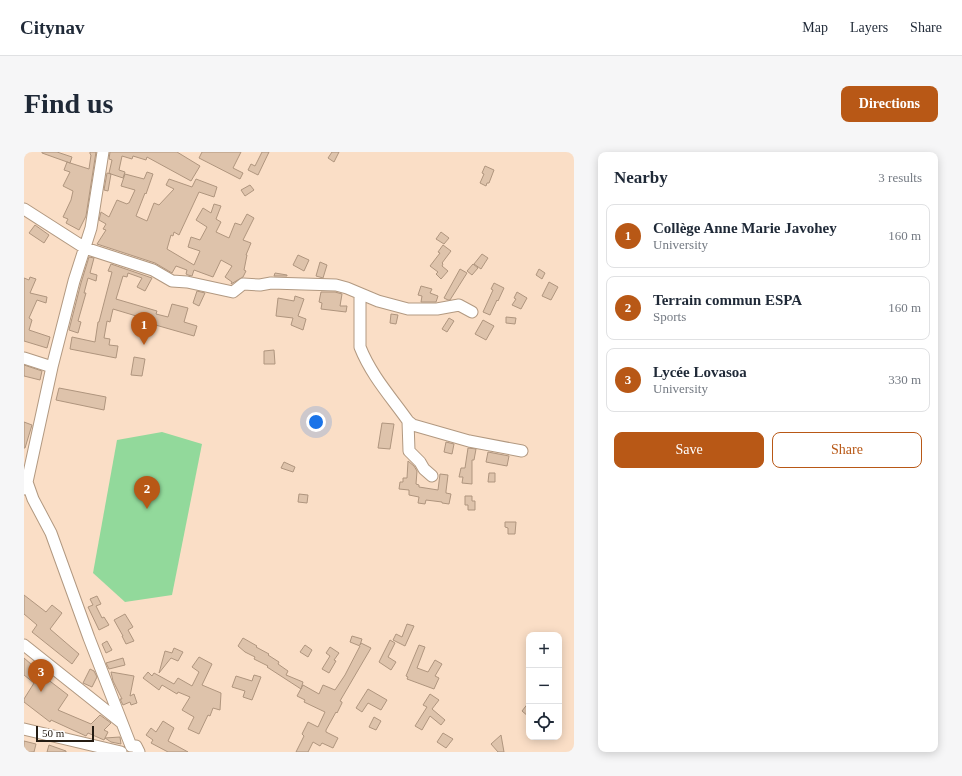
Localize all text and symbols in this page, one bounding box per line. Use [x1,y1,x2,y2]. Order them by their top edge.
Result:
text: Citynav [20,17,84,38]
text: Map [802,20,828,35]
text: Layers [850,20,888,35]
text: Share [910,20,942,35]
button: Directions [841,86,938,122]
text: Find us [24,88,114,119]
text: Nearby [614,168,668,187]
text: 3 results [878,170,922,185]
text: Collège Anne Marie Javohey [653,220,837,236]
text: 1 [625,228,631,243]
text: 160 m [888,228,921,243]
text: University [653,237,708,252]
text: Terrain commun ESPA [653,292,802,308]
text: 2 [625,300,631,315]
text: 160 m [888,300,921,315]
text: Sports [653,309,686,324]
pin: 1 [131,312,157,345]
text: Lycée Lovasoa [653,364,747,380]
text: 3 [625,372,631,387]
text: 330 m [888,372,921,387]
text: University [653,381,708,396]
your location [306,412,326,432]
button: Save [614,432,764,468]
button: Share [772,432,922,468]
pin: 2 [134,476,160,509]
map controls [526,632,562,740]
button: + [526,632,562,668]
pin: 3 [28,659,54,692]
button: − [526,668,562,704]
button: locate [526,704,562,740]
scale bar [36,724,94,743]
text: 50 m [42,727,64,739]

